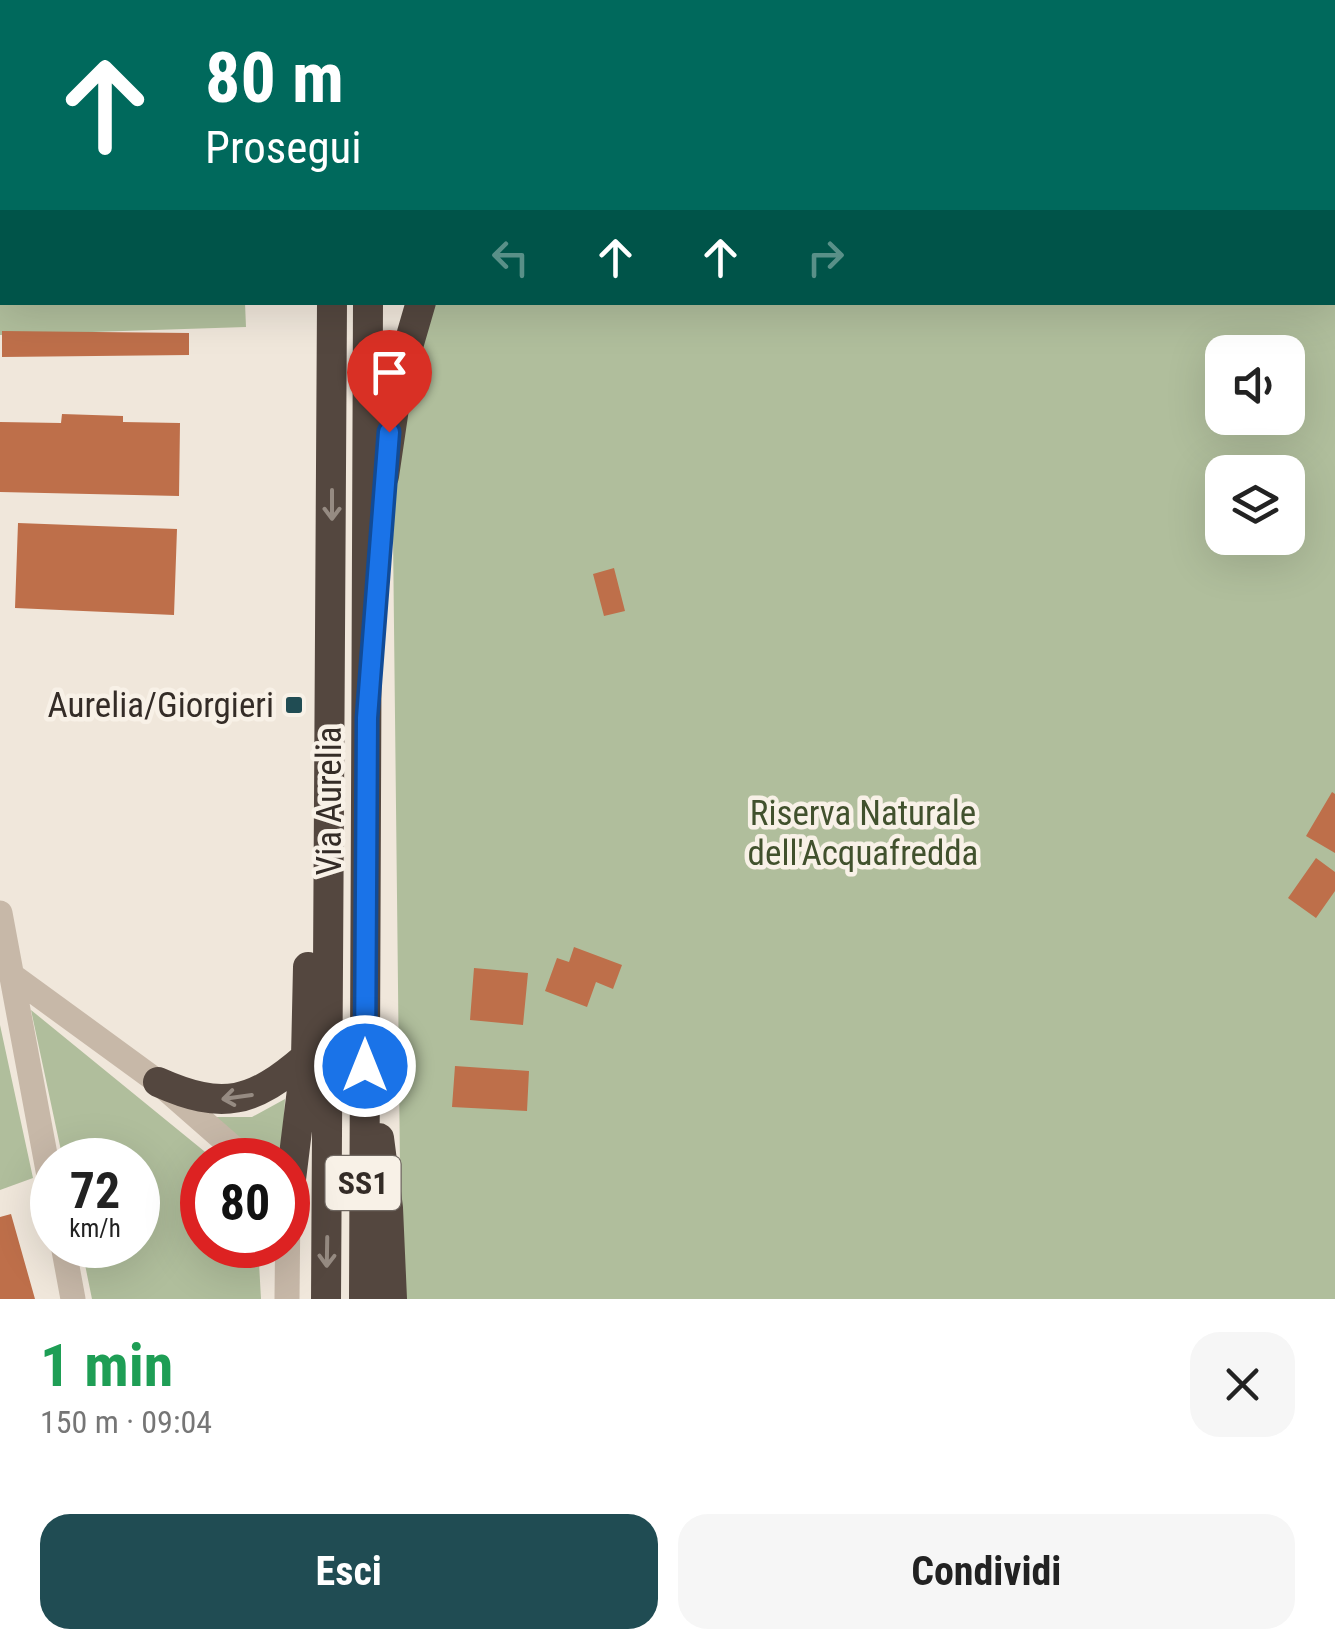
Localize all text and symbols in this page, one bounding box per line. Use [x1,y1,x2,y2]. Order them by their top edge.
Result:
text: 80 m [205,37,344,119]
icon: ahead [40,40,170,170]
text: Prosegui [205,121,362,174]
icon: left [483,230,538,285]
icon: ahead [588,230,643,285]
icon: ahead [693,230,748,285]
icon: right [798,230,853,285]
pin [347,330,432,433]
map controls [1205,335,1305,555]
button: sound [1205,335,1305,435]
icon: arrive [362,345,417,400]
button: layers [1205,455,1305,555]
one-way arrow [322,488,342,520]
place label: Aurelia/Giorgieri [48,685,274,726]
marker: Aurelia/Giorgieri [283,694,305,716]
street label: Via Aurelia [309,727,350,875]
park label: Riserva Naturale dell'Acquafredda [748,793,978,874]
position arrow [313,1014,417,1118]
one-way arrow [221,1089,254,1107]
speed limit sign: 80 [180,1138,310,1268]
road number: SS1 [326,1156,400,1210]
text: 72 [70,1162,120,1220]
text: km/h [69,1214,121,1243]
one-way arrow [318,1236,336,1268]
text: 1 min [40,1330,173,1401]
button: close [1190,1332,1295,1437]
text: 150 m · 09:04 [40,1403,212,1441]
button: Esci [40,1514,658,1629]
button: Condividi [678,1514,1295,1629]

